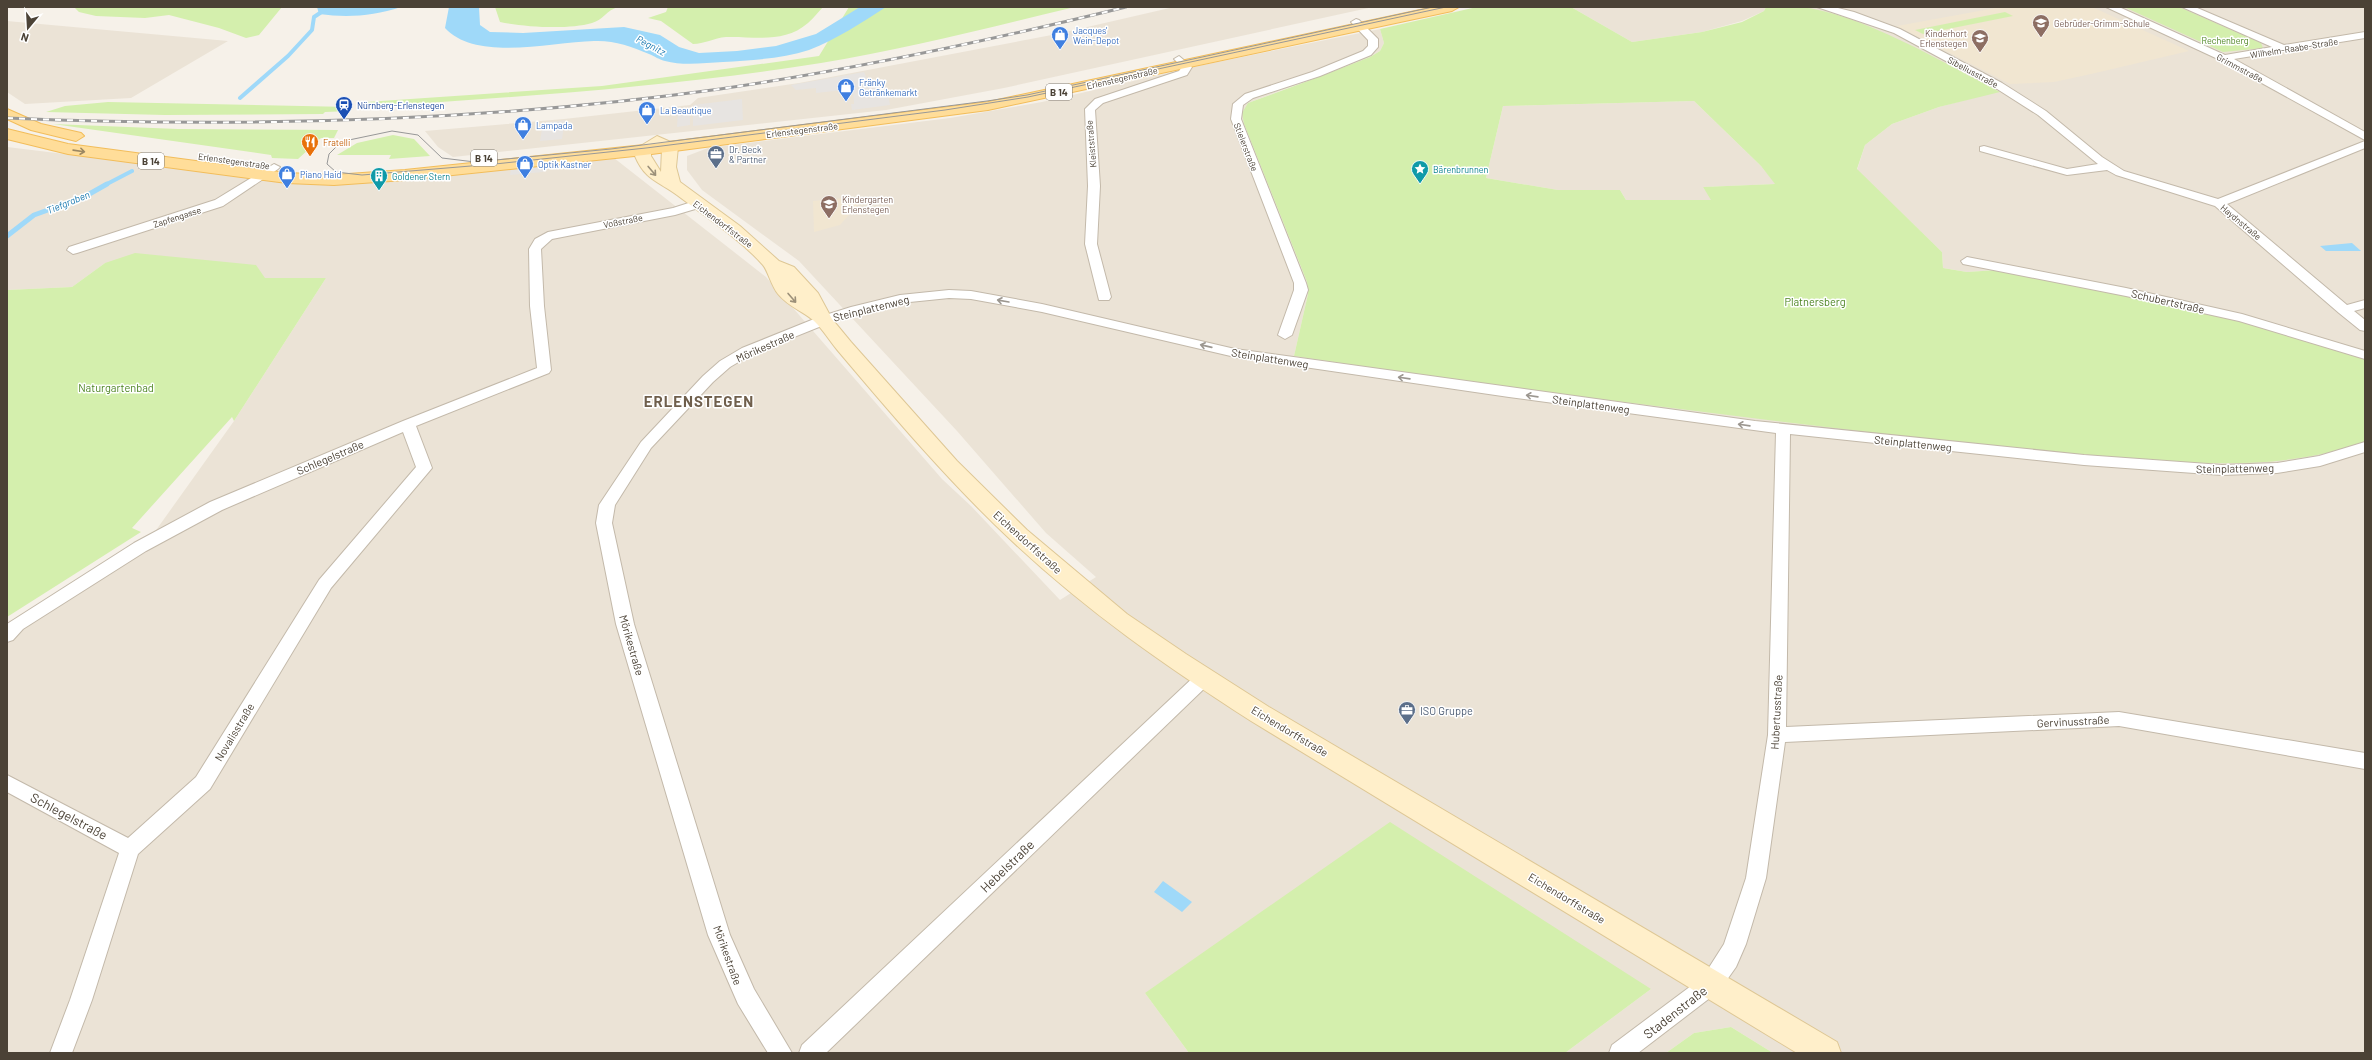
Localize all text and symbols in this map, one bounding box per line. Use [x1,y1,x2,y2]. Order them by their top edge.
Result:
north arrow [8,8,48,48]
school or university icon: Gebrüder-Grimm-Schule [2031,13,2051,38]
place label: Gebrüder-Grimm-Schule [2054,18,2150,29]
shop icon: Jacques' Wein-Depot [1050,25,1070,50]
place label: Jacques' Wein-Depot [1073,25,1119,46]
place label: Kinderhort Erlenstegen [1920,28,1967,49]
school or university icon: Kinderhort Erlenstegen [1970,28,1990,53]
text: N [19,31,30,45]
water label: Pegnitz [634,32,668,58]
park label: Rechenberg [2201,35,2249,46]
street label: Wilhelm-Raabe-Straße [2249,36,2339,60]
street label: Grimmstraße [2215,51,2265,85]
street label: Sibeliusstraße [1946,54,2000,90]
street label: Erlenstegenstraße [1085,64,1159,92]
shop icon: Fränky Getränkemarkt [836,77,856,102]
place label: Fränky Getränkemarkt [859,77,917,98]
road number: B 14 [1046,84,1072,100]
station icon: Nürnberg-Erlenstegen [334,95,354,120]
place label: Nürnberg-Erlenstegen [357,100,445,111]
shop icon: La Beautique [637,100,657,125]
place label: La Beautique [660,105,712,116]
shop icon: Lampada [513,115,533,140]
place label: Lampada [536,120,572,131]
street label: Erlenstegenstraße [765,120,839,140]
street label: Kleiststraße [1083,120,1099,168]
street label: Stielerstraße [1232,121,1260,173]
restaurant icon: Fratelli [300,132,320,157]
place label: Fratelli [323,137,350,148]
office icon: Dr. Beck & Partner [706,144,726,169]
place label: Dr. Beck & Partner [729,144,767,165]
one-way arrow [72,147,85,155]
road number: B 14 [471,150,497,166]
street label: Erlenstegenstraße [197,151,271,172]
road number: B 14 [138,153,164,169]
shop icon: Optik Kastner [515,154,535,179]
place label: Optik Kastner [538,159,592,170]
place icon: Bärenbrunnen [1410,159,1430,184]
shop icon: Piano Haid [277,164,297,189]
place label: Bärenbrunnen [1433,164,1488,175]
building icon: Goldener Stern [369,166,389,191]
one-way arrow [648,166,657,177]
place label: Piano Haid [300,169,341,180]
place label: Goldener Stern [392,171,450,182]
water label: Tiefgraben [45,188,91,216]
school or university icon: Kindergarten Erlenstegen [819,194,839,219]
place label: Kindergarten Erlenstegen [842,194,893,215]
street label: Eichendorffstraße [691,198,755,250]
street label: Haydnstraße [2219,202,2264,242]
street label: Zapfengasse [152,204,203,230]
street label: Voßstraße [602,212,644,230]
street label: Schubertstraße [2130,286,2206,316]
one-way arrow [787,292,796,302]
street label: Steinplattenweg [832,292,911,324]
park label: Platnersberg [1784,295,1846,308]
one-way arrow [997,297,1010,305]
street label: Mörikestraße [734,327,796,365]
one-way arrow [1200,342,1213,350]
street label: Steinplattenweg [1230,345,1310,371]
one-way arrow [1398,374,1411,382]
park label: Naturgartenbad [78,381,154,394]
district label: ERLENSTEGEN [644,392,754,410]
one-way arrow [1526,392,1539,400]
street label: Steinplattenweg [1551,392,1631,416]
one-way arrow [1738,421,1751,428]
street label: Steinplattenweg [1873,432,1953,454]
street label: Schlegelstraße [294,437,366,477]
street label: Steinplattenweg [2196,461,2274,475]
street label: Eichendorffstraße [991,508,1065,576]
street label: Mörikestraße [617,613,647,677]
street label: Hubertusstraße [1768,674,1784,750]
office icon: ISO Gruppe [1397,700,1417,725]
street label: Novalisstraße [212,701,256,763]
street label: Eichendorffstraße [1249,703,1331,759]
place label: ISO Gruppe [1420,704,1473,717]
street label: Gervinusstraße [2036,713,2110,729]
street label: Schlegelstraße [28,789,110,843]
street label: Hebelstraße [977,836,1037,896]
street label: Eichendorffstraße [1526,870,1608,926]
street label: Mörikestraße [711,923,745,987]
street label: Stadenstraße [1640,982,1710,1042]

